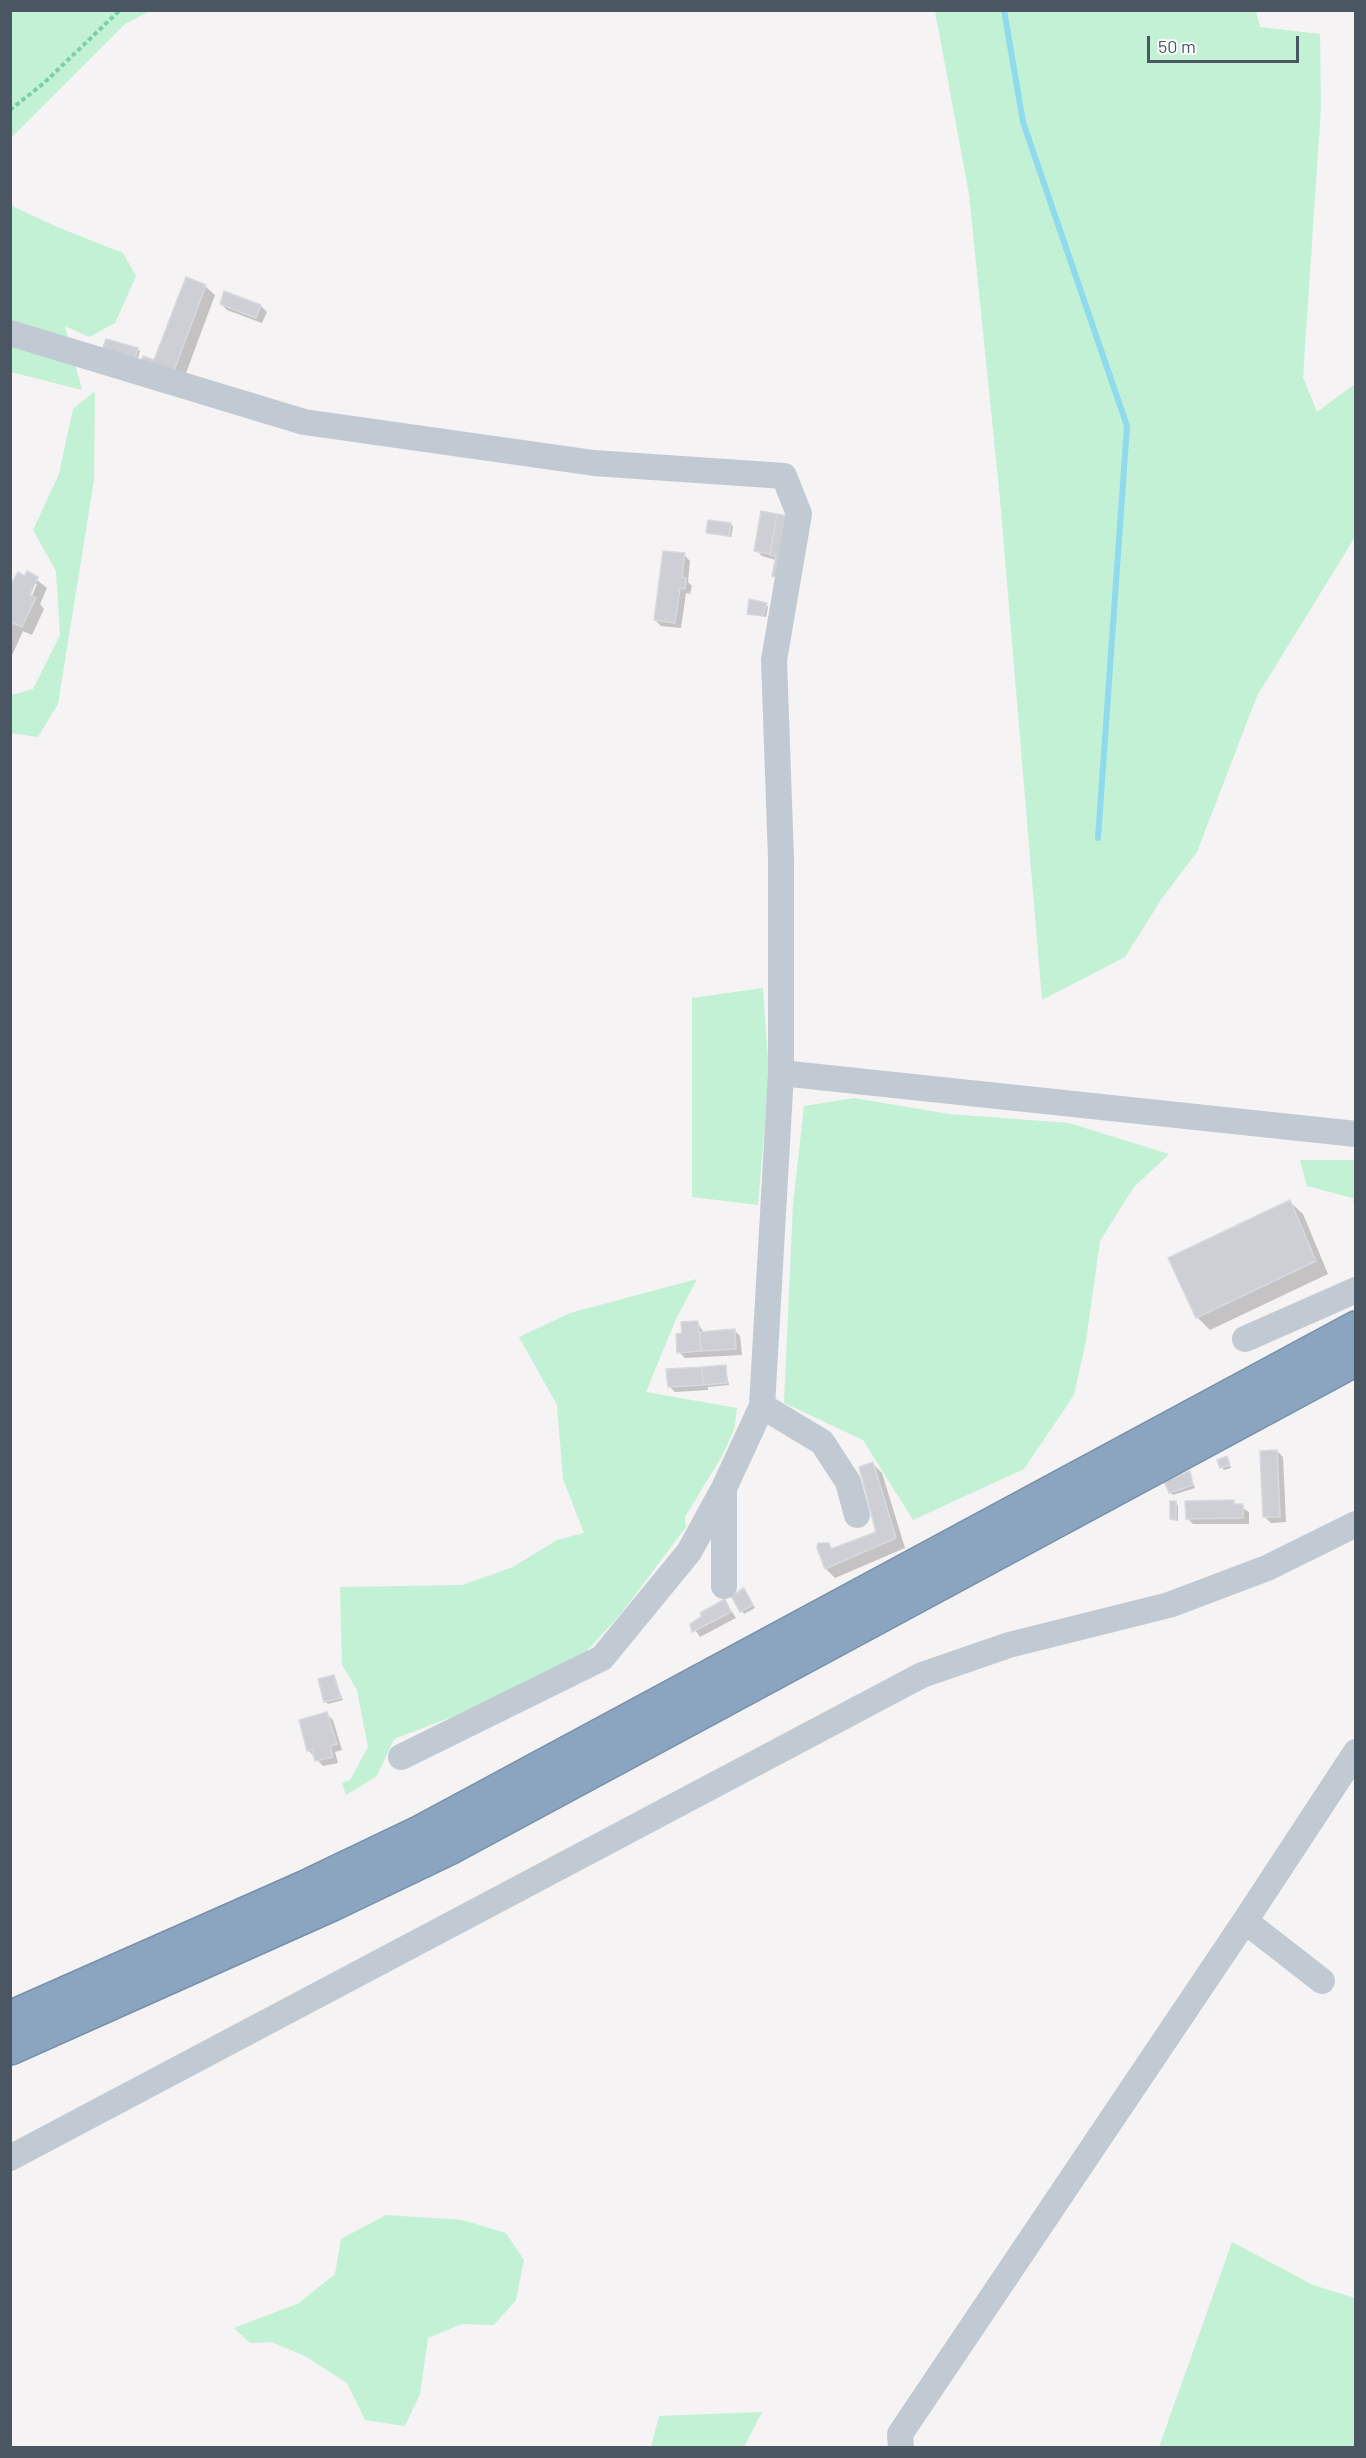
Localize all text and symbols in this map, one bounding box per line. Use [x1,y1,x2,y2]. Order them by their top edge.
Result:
scale bar [1150,24,1302,62]
text: 50 m [1158,35,1196,57]

